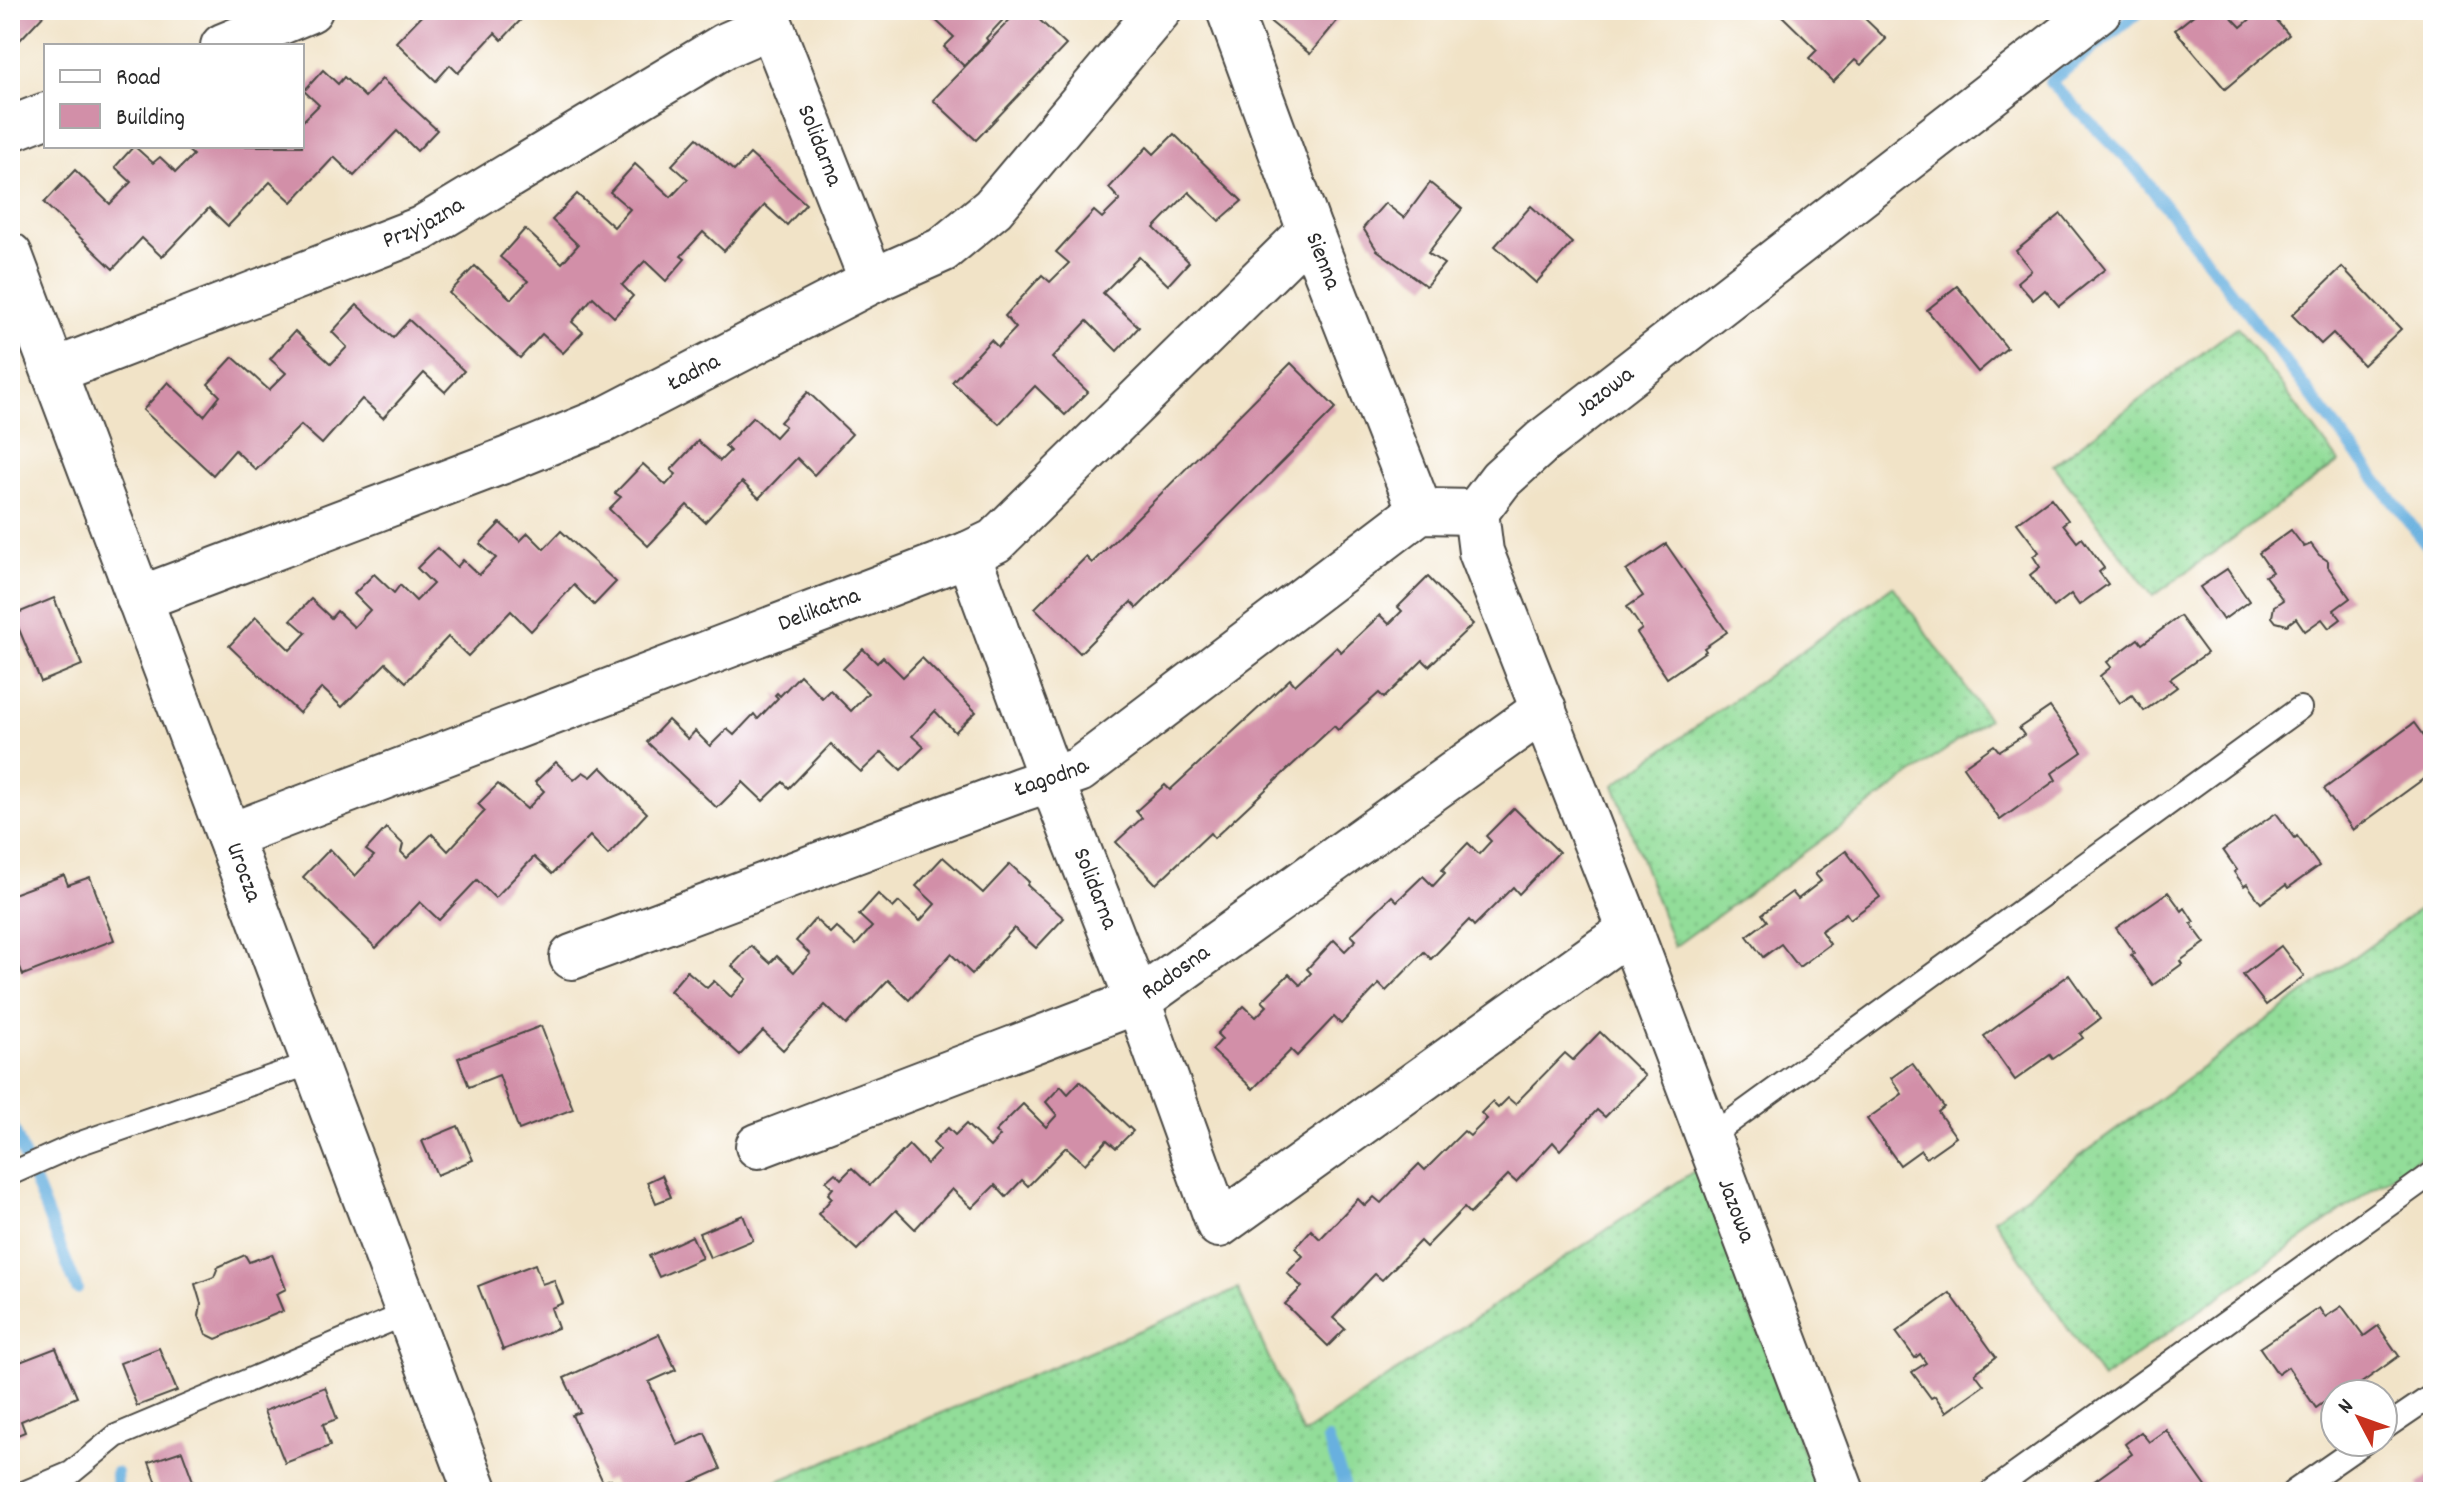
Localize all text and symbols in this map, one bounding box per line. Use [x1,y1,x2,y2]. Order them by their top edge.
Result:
legend [44,44,304,148]
text: Road [116,62,161,96]
street label: Solidarna [787,100,850,192]
text: Building [116,102,185,136]
street label: Przyjazna [378,189,472,259]
street label: Sienna [1295,228,1349,296]
street label: Ładna [661,345,727,401]
street label: Jazowa [1569,359,1643,427]
street label: Delikatna [774,579,866,642]
street label: Łagodna [1009,750,1098,808]
street label: Urocza [216,838,270,908]
street label: Solidarna [1063,843,1126,936]
street label: Radosna [1135,937,1218,1010]
street label: Jazowa [1707,1174,1763,1249]
north arrow [2319,1378,2399,1458]
text: N [2331,1393,2362,1421]

